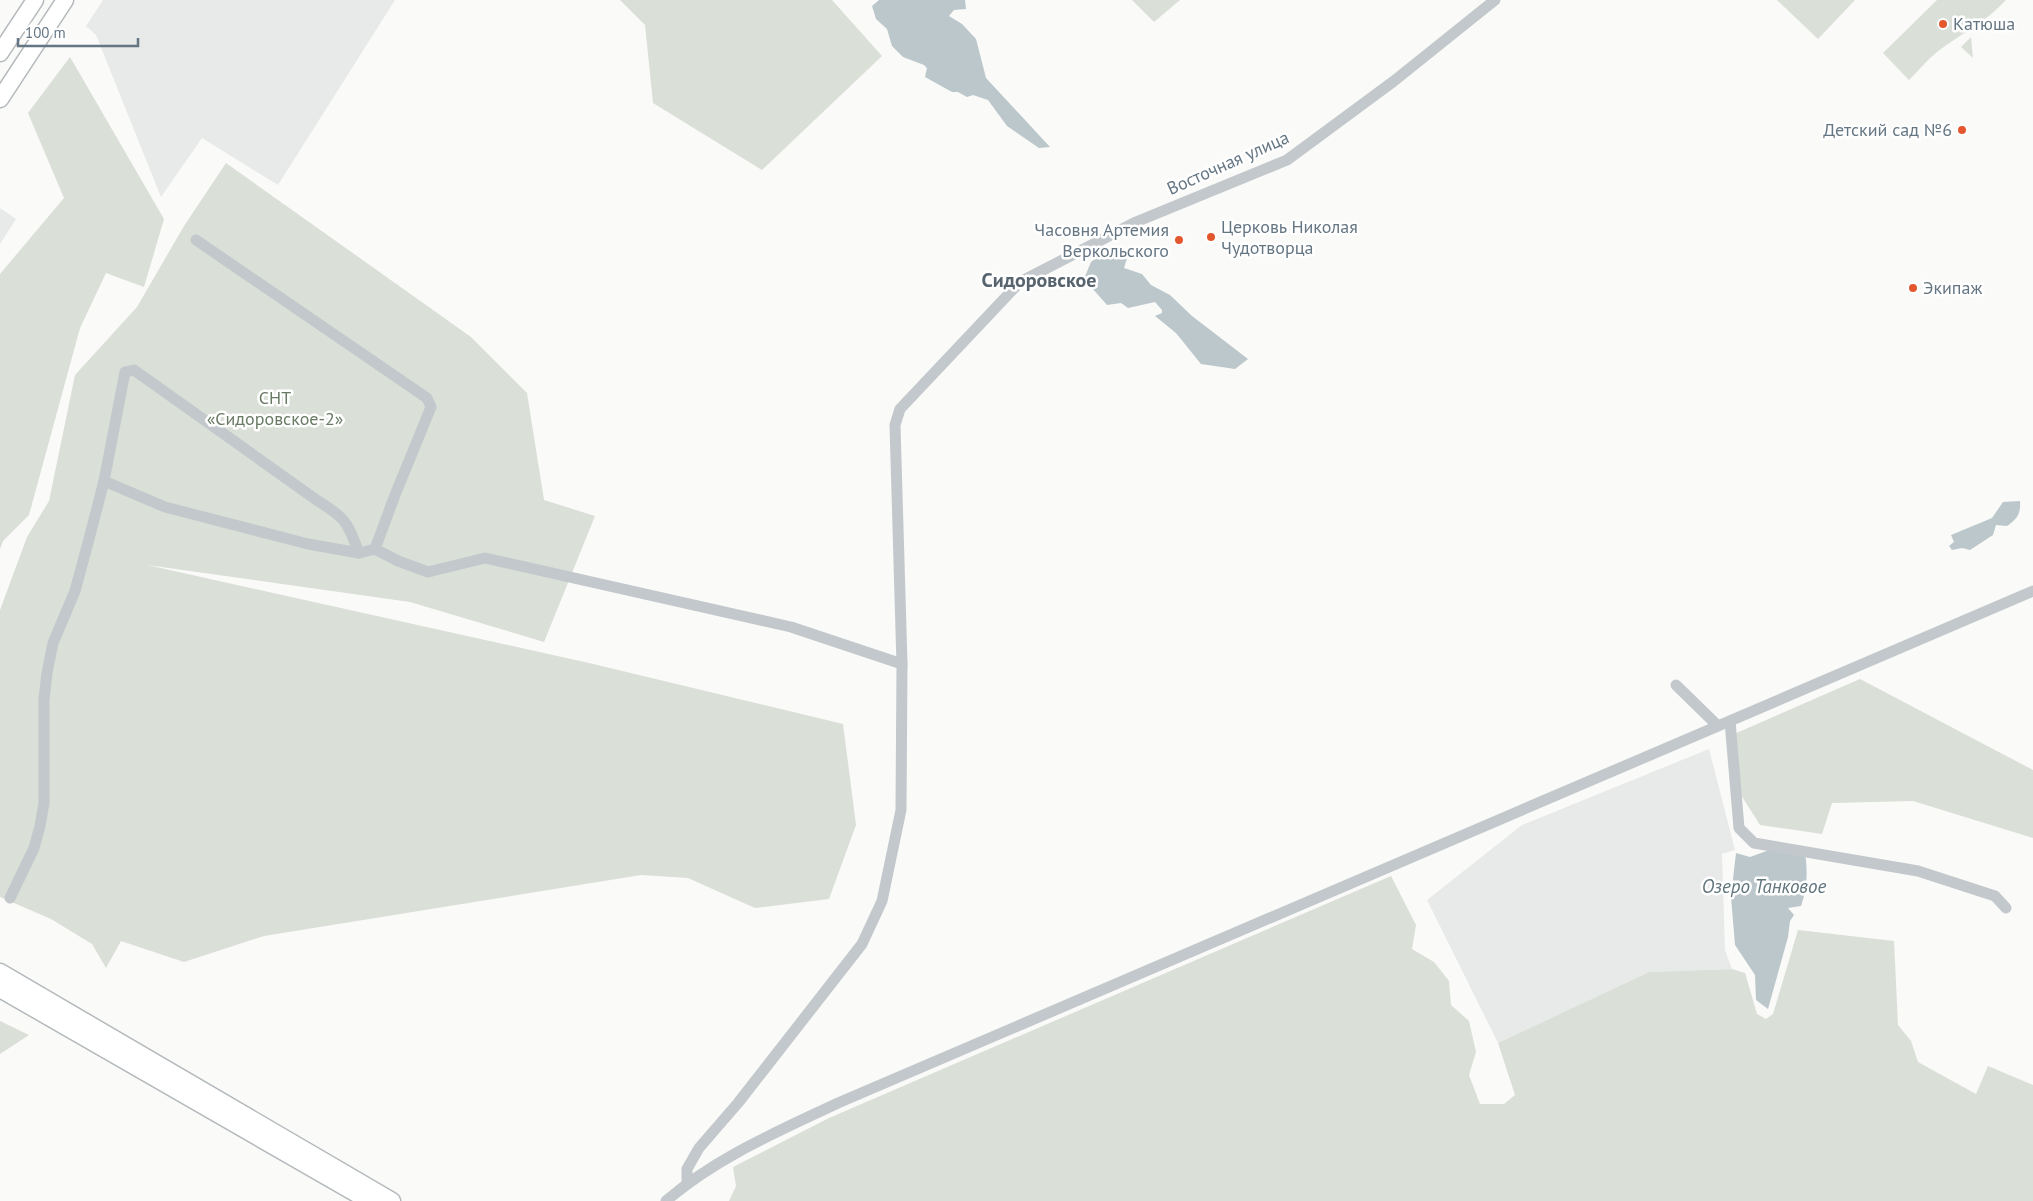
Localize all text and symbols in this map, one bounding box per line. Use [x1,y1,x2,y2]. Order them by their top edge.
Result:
place label: Катюша [1953,12,2015,35]
scale bar [18,15,138,47]
marker: Катюша [1937,18,1949,30]
text: 100 m [25,23,66,42]
place label: Детский сад №6 [1823,118,1952,141]
marker: Детский сад №6 [1956,124,1968,136]
street label: Восточная улица [1163,125,1292,200]
place label: Церковь Николая Чудотворца [1221,215,1358,259]
place label: Часовня Артемия Веркольского [1034,218,1169,262]
marker: Церковь Николая Чудотворца [1205,231,1217,243]
marker: Часовня Артемия Веркольского [1173,234,1185,246]
district label: Сидоровское [982,267,1096,293]
place label: Экипаж [1923,276,1982,299]
marker: Экипаж [1907,282,1919,294]
park label: СНТ «Сидоровское-2» [207,386,343,430]
water label: Озеро Танковое [1702,874,1826,898]

